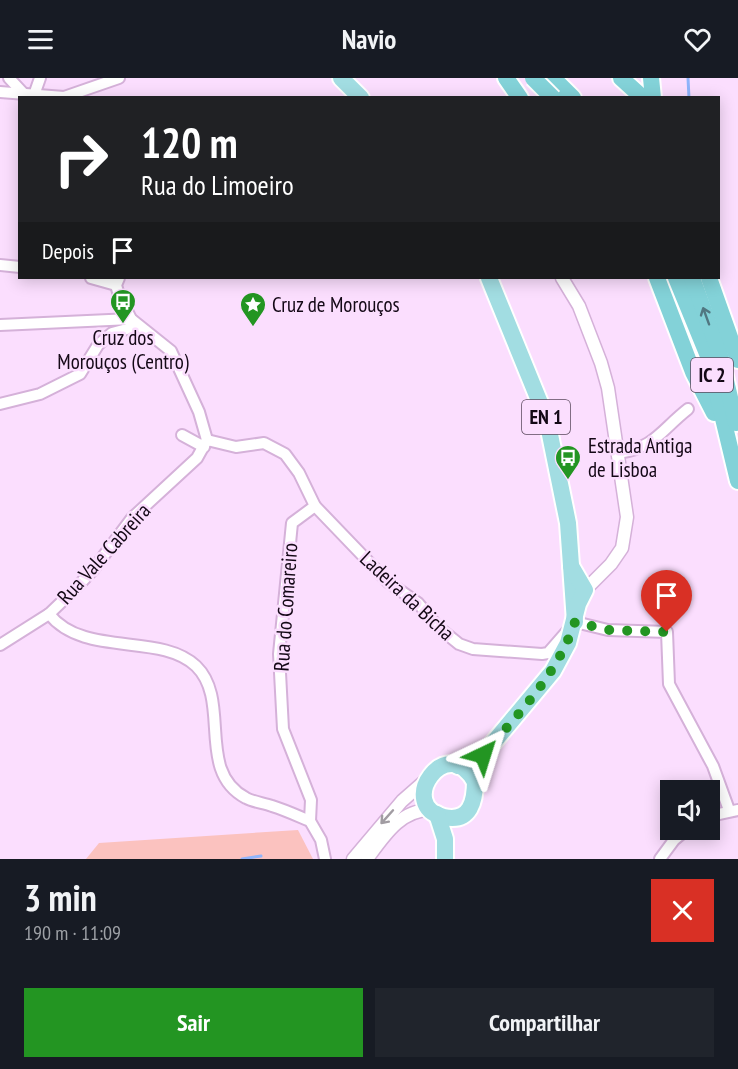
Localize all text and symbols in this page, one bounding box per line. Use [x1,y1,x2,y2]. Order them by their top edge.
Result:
text: Navio [342,22,396,56]
icon: menu [24,23,57,56]
icon: heart [681,23,714,56]
text: 120 m [141,115,238,170]
icon: right [42,120,120,198]
text: Rua do Limoeiro [141,168,294,202]
icon: arrive [106,234,139,267]
text: Depois [42,237,94,265]
bus stop icon: Cruz dos Morouços (Centro) [108,287,138,325]
place icon: Cruz de Morouços [238,290,268,328]
place label: Cruz de Morouços [272,291,400,318]
one-way arrow [700,307,711,325]
place label: Cruz dos Morouços (Centro) [57,324,189,375]
road number: IC 2 [691,358,733,392]
road number: EN 1 [522,400,570,434]
place label: Estrada Antiga de Lisboa [588,432,692,483]
bus stop icon: Estrada Antiga de Lisboa [553,443,583,481]
street label: Rua Vale Cabreira [51,498,156,610]
street label: Rua do Comareiro [268,542,303,672]
street label: Ladeira da Bicha [355,545,460,646]
pin [641,570,692,632]
icon: arrive [650,579,683,612]
position arrow [451,723,515,787]
map controls [660,780,720,840]
button: sound [660,780,720,840]
one-way arrow [380,809,394,824]
text: 3 min [24,874,97,921]
button: close [651,879,714,942]
text: 190 m · 11:09 [24,920,121,946]
button: Sair [24,988,363,1057]
button: Compartilhar [375,988,714,1057]

